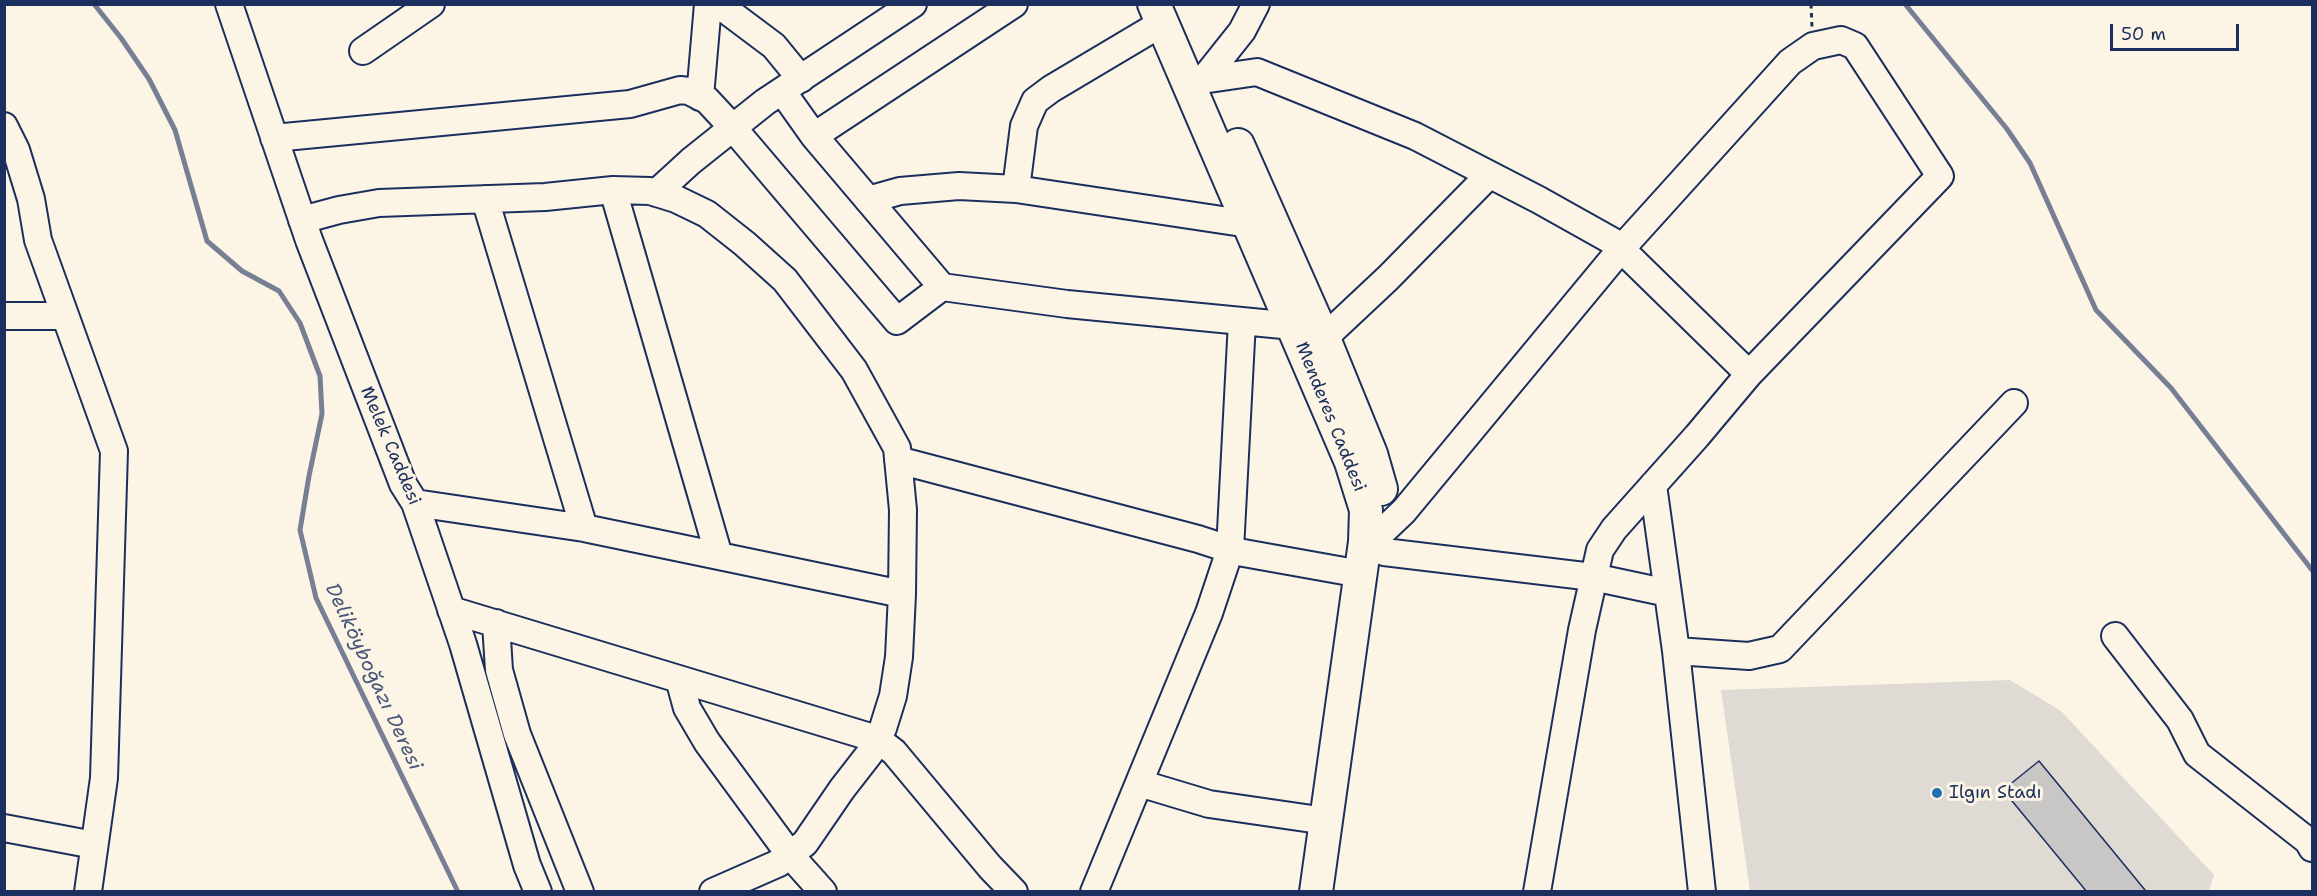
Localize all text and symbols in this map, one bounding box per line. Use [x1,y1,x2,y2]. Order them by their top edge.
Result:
scale bar [2113,12,2242,50]
text: 50 m [2121,22,2166,46]
street label: Menderes Caddesi [1290,339,1370,495]
street label: Melek Caddesi [355,383,425,509]
water label: Deliköyboğazı Deresi [319,580,427,774]
place label: Ilgın Stadı [1949,782,2042,804]
marker: Ilgın Stadı [1930,786,1944,800]

